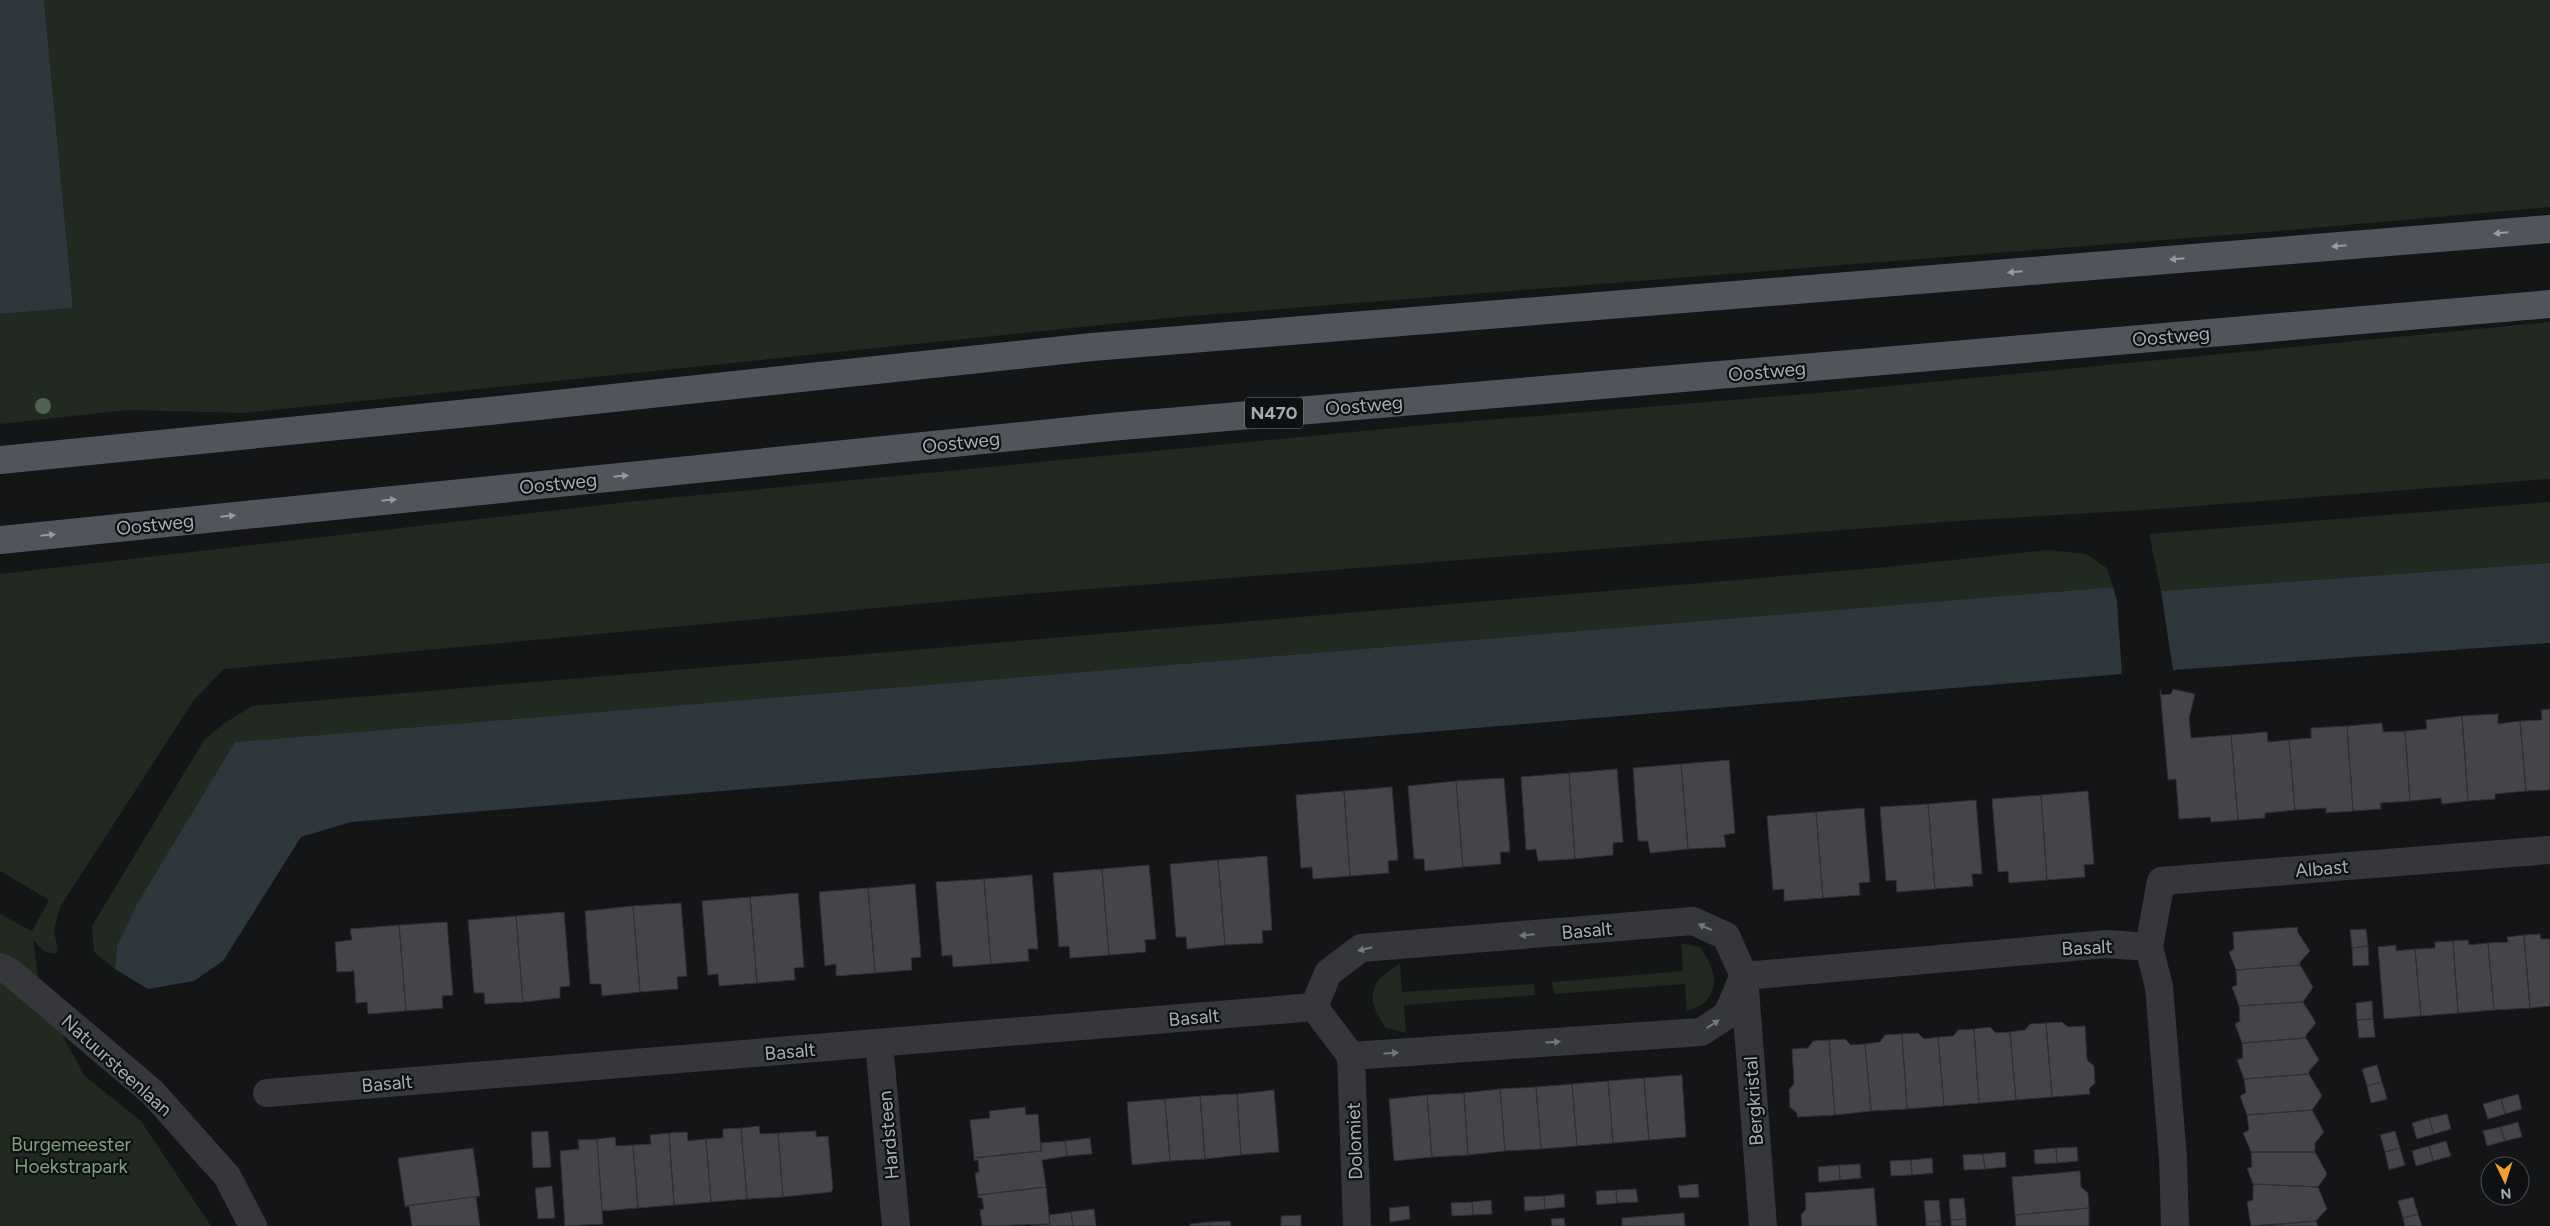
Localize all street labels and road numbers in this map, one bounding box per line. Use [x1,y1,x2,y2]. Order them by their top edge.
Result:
street label: Oostweg [2131,322,2211,351]
street label: Oostweg [1727,357,1807,386]
street label: Oostweg [1324,391,1404,420]
road number: N470 [1245,398,1303,428]
street label: Oostweg [921,427,1001,458]
street label: Oostweg [518,468,598,499]
street label: Oostweg [115,509,195,540]
street label: Albast [2294,855,2350,882]
street label: Basalt [1561,917,1614,944]
street label: Basalt [2061,935,2113,960]
street label: Basalt [1168,1004,1221,1031]
street label: Natuursteenlaan [57,1010,177,1121]
street label: Basalt [764,1038,817,1065]
street label: Bergkristal [1739,1056,1768,1146]
street label: Basalt [361,1070,414,1097]
street label: Hardsteen [873,1090,904,1180]
street label: Dolomiet [1342,1102,1367,1180]

